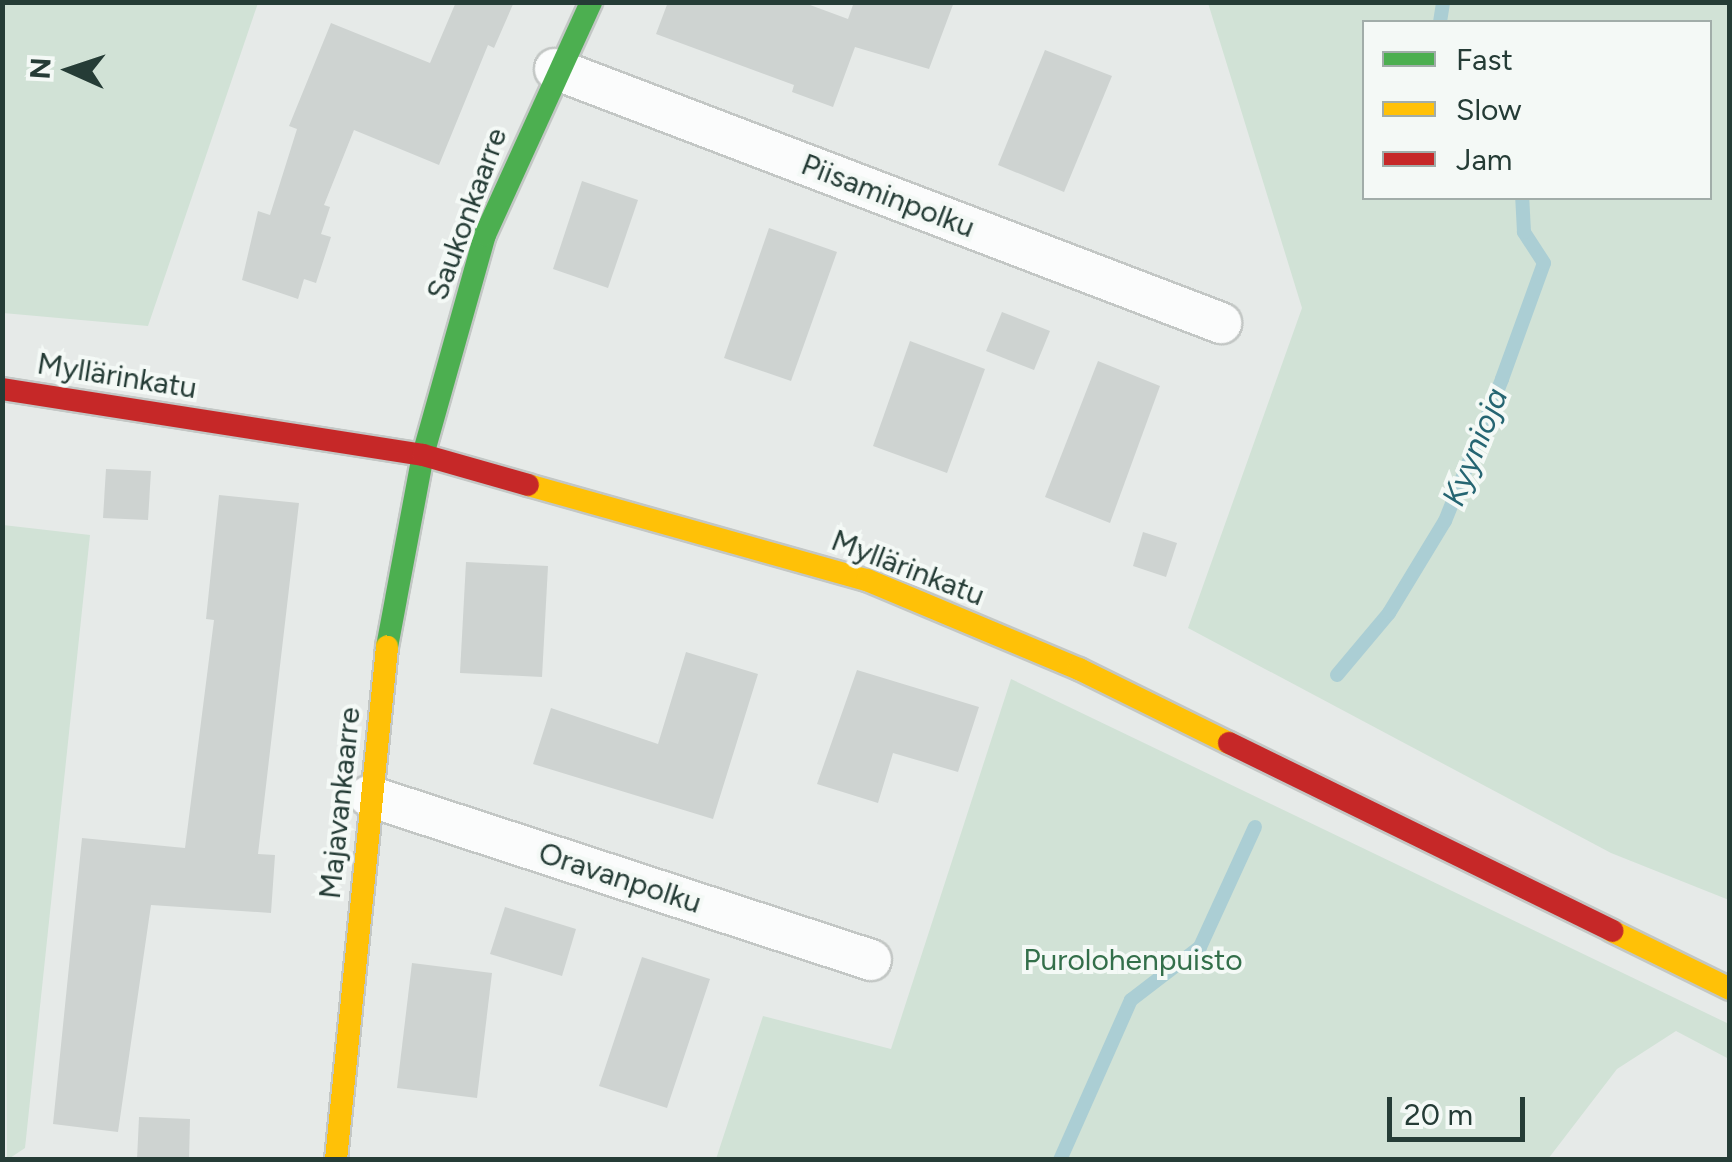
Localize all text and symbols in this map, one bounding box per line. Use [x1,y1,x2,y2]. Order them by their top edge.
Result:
north arrow [20,20,120,120]
legend [1362,20,1712,200]
text: Fast [1456,41,1513,78]
text: N [22,57,58,80]
text: Slow [1456,91,1522,128]
street label: Saukonkaarre [419,123,515,305]
text: Jam [1456,141,1512,178]
street label: Piisaminpolku [796,146,980,246]
street label: Myllärinkatu [35,346,199,406]
water label: Kyynioja [1434,382,1516,512]
street label: Myllärinkatu [826,522,990,614]
street label: Majavankaarre [312,705,368,901]
street label: Oravanpolku [534,835,706,921]
park label: Purolohenpuisto [1023,942,1243,978]
scale bar [1392,1077,1530,1139]
text: 20 m [1404,1096,1473,1133]

